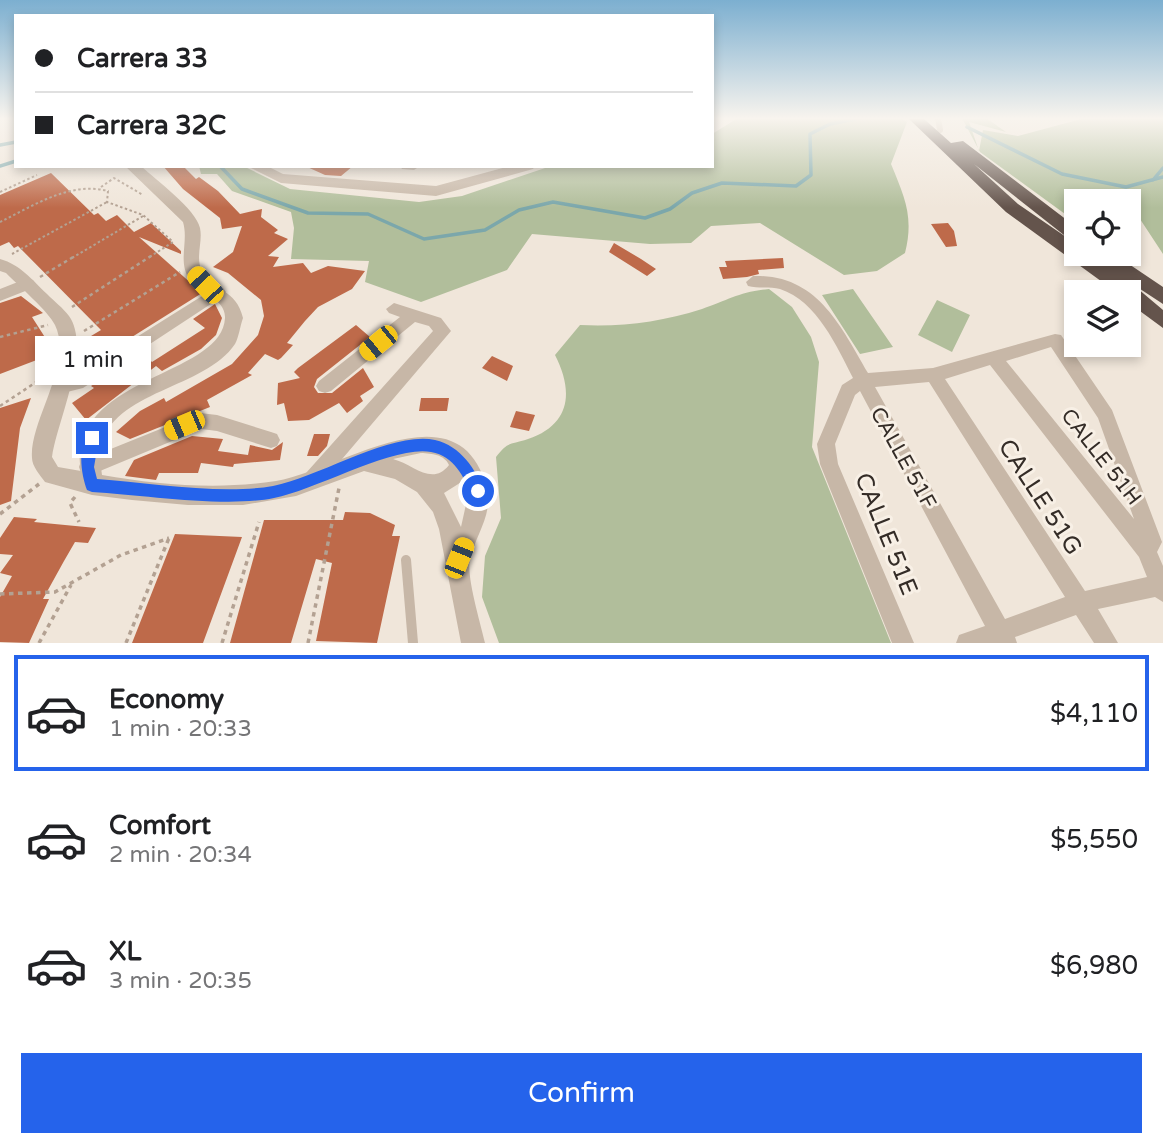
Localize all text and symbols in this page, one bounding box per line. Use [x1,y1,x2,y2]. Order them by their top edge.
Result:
text: Carrera 33 [77,43,208,74]
text: Carrera 32C [77,110,226,141]
map controls [1064,189,1141,357]
button: locate [1064,189,1141,266]
car [183,262,228,308]
button: layers [1064,280,1141,357]
car [356,322,401,364]
callout: 1 min [34,336,150,386]
text: 1 min [62,346,124,374]
street label: CALLE 51F [865,403,941,513]
street label: CALLE 51H [1056,404,1146,510]
car [161,407,208,443]
route end [76,422,108,454]
street label: CALLE 51G [992,434,1088,560]
street label: CALLE 51E [848,469,924,599]
route start [462,475,494,507]
car [442,535,477,581]
icon: car [25,682,88,745]
text: Economy [109,684,224,715]
text: $4,110 [1050,698,1138,729]
text: 1 min · 20:33 [109,715,252,743]
icon: car [25,808,88,871]
text: Comfort [109,810,211,841]
text: $5,550 [1050,824,1138,855]
text: 2 min · 20:34 [109,841,252,869]
icon: car [25,934,88,997]
text: XL [109,936,141,967]
text: $6,980 [1050,950,1138,981]
text: 3 min · 20:35 [109,967,252,995]
button: Confirm [21,1053,1142,1133]

